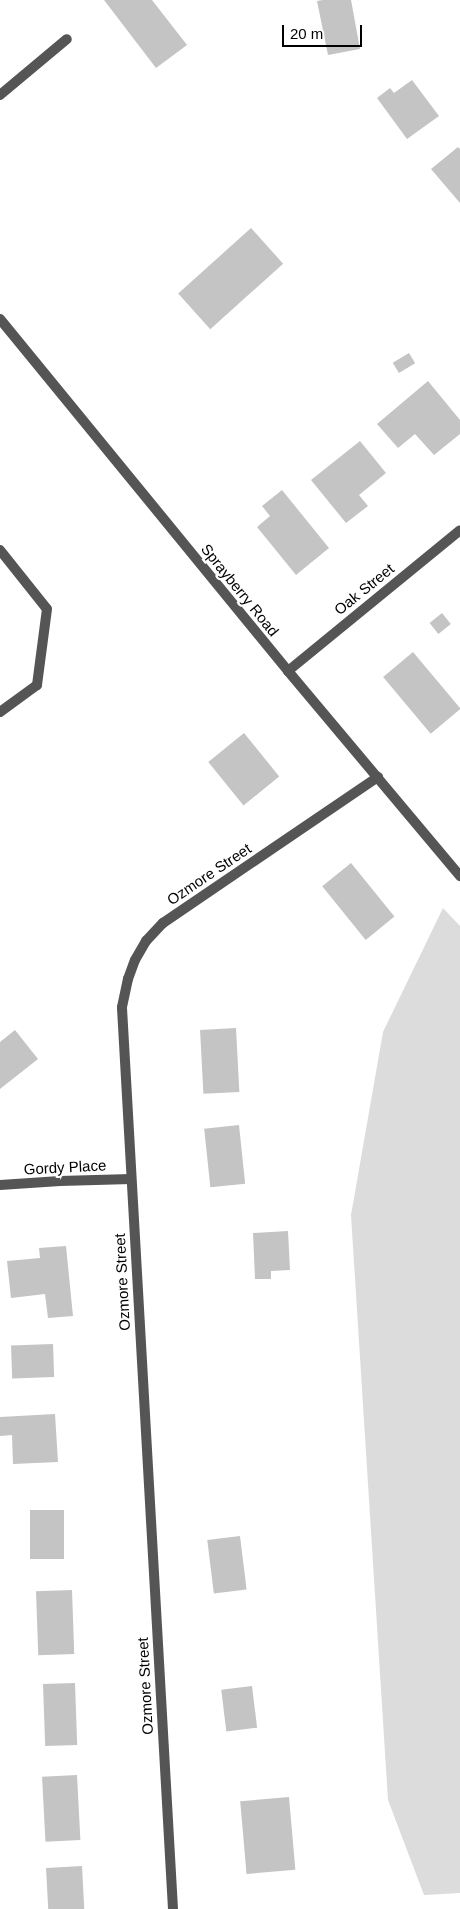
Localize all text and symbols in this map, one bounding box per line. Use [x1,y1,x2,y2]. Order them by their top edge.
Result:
scale bar [285,15,365,47]
text: 20 m [290,25,323,42]
street label: Sprayberry Road [197,540,283,640]
street label: Oak Street [330,559,398,619]
street label: Ozmore Street [164,839,254,909]
street label: Gordy Place [23,1156,107,1178]
street label: Ozmore Street [110,1233,134,1331]
street label: Ozmore Street [133,1637,157,1735]

